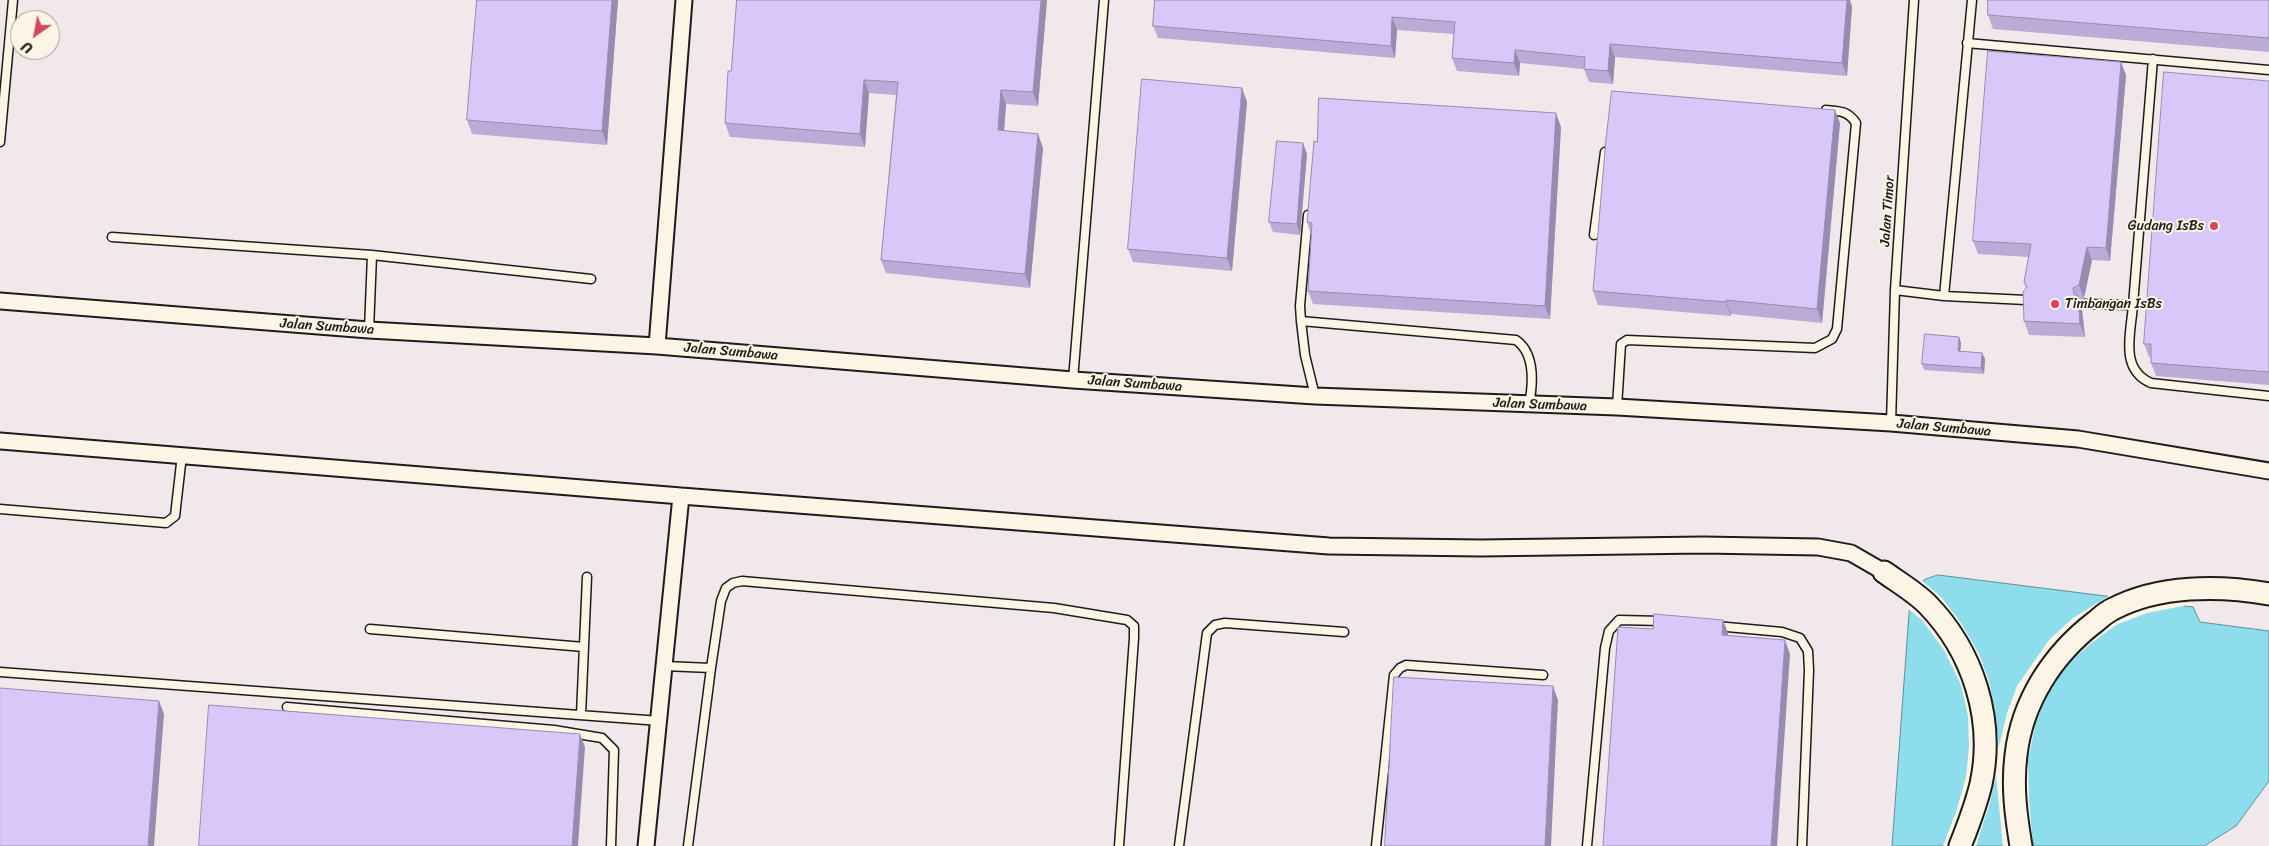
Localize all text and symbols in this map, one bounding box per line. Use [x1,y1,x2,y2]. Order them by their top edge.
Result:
north arrow [10,10,60,60]
text: U [16,34,38,60]
street label: Jalan Timor [1877,175,1899,247]
place label: Gudang IsBs [2128,218,2204,234]
marker: Gudang IsBs [2208,220,2220,232]
place label: Timbangan IsBs [2065,296,2162,312]
marker: Timbangan IsBs [2049,298,2061,310]
street label: Jalan Sumbawa [280,315,374,339]
street label: Jalan Sumbawa [683,340,779,364]
street label: Jalan Sumbawa [1088,372,1182,396]
street label: Jalan Sumbawa [1493,395,1587,415]
street label: Jalan Sumbawa [1896,416,1992,440]

